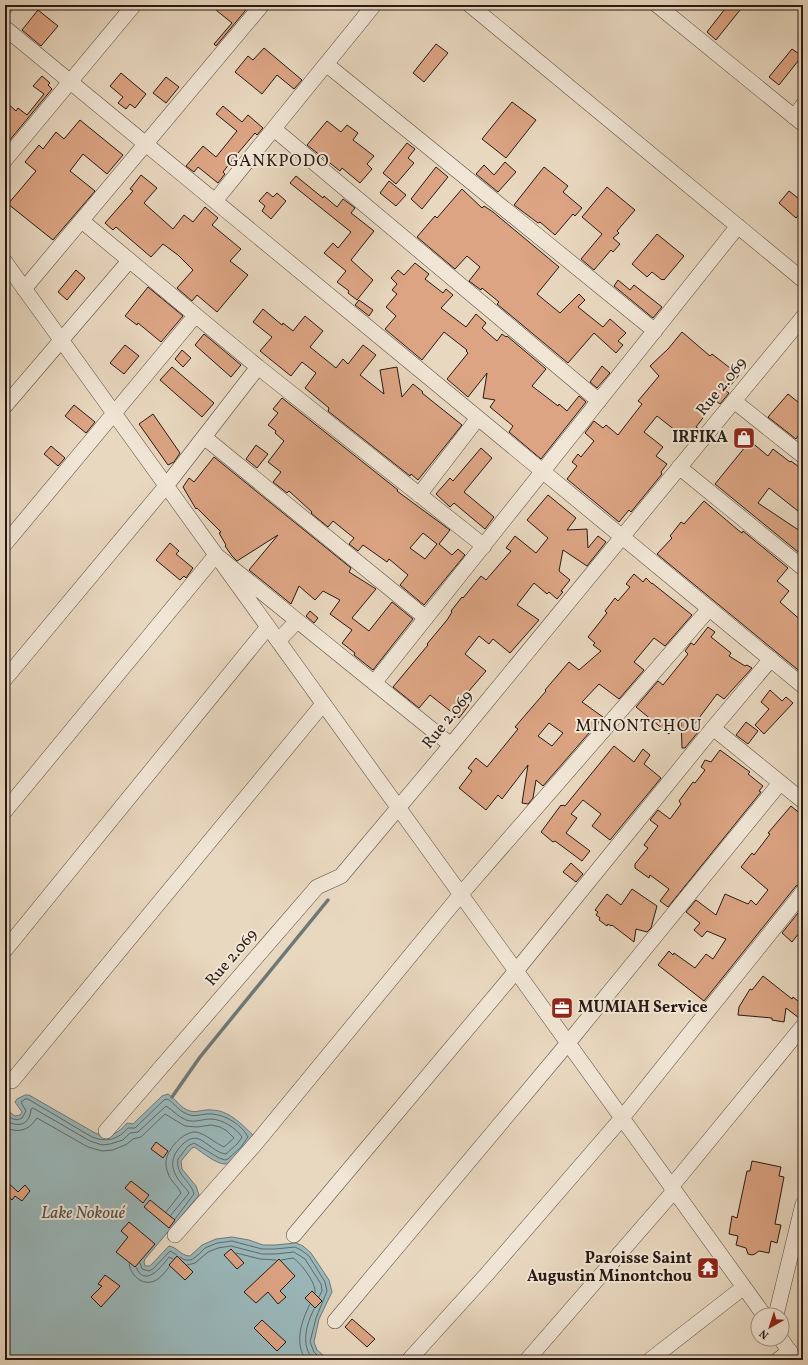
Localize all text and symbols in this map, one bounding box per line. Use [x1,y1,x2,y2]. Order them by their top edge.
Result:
district label: GANKPODO [226,150,330,173]
street label: Rue 2.069 [692,353,752,421]
shop icon: IRFIKA [731,425,757,451]
place label: IRFIKA [672,427,729,449]
street label: Rue 2.069 [418,686,478,754]
district label: MINONTCHOU [575,715,703,738]
street label: Rue 2.069 [201,925,263,991]
office icon: MUMIAH Service [549,995,575,1021]
place label: MUMIAH Service [578,997,708,1019]
water label: Lake Nokoué [41,1202,126,1225]
place label: Paroisse Saint Augustin Minontchou [527,1248,692,1288]
temple icon: Paroisse Saint Augustin Minontchou [695,1255,721,1281]
north arrow [750,1307,790,1347]
text: N [757,1325,772,1342]

